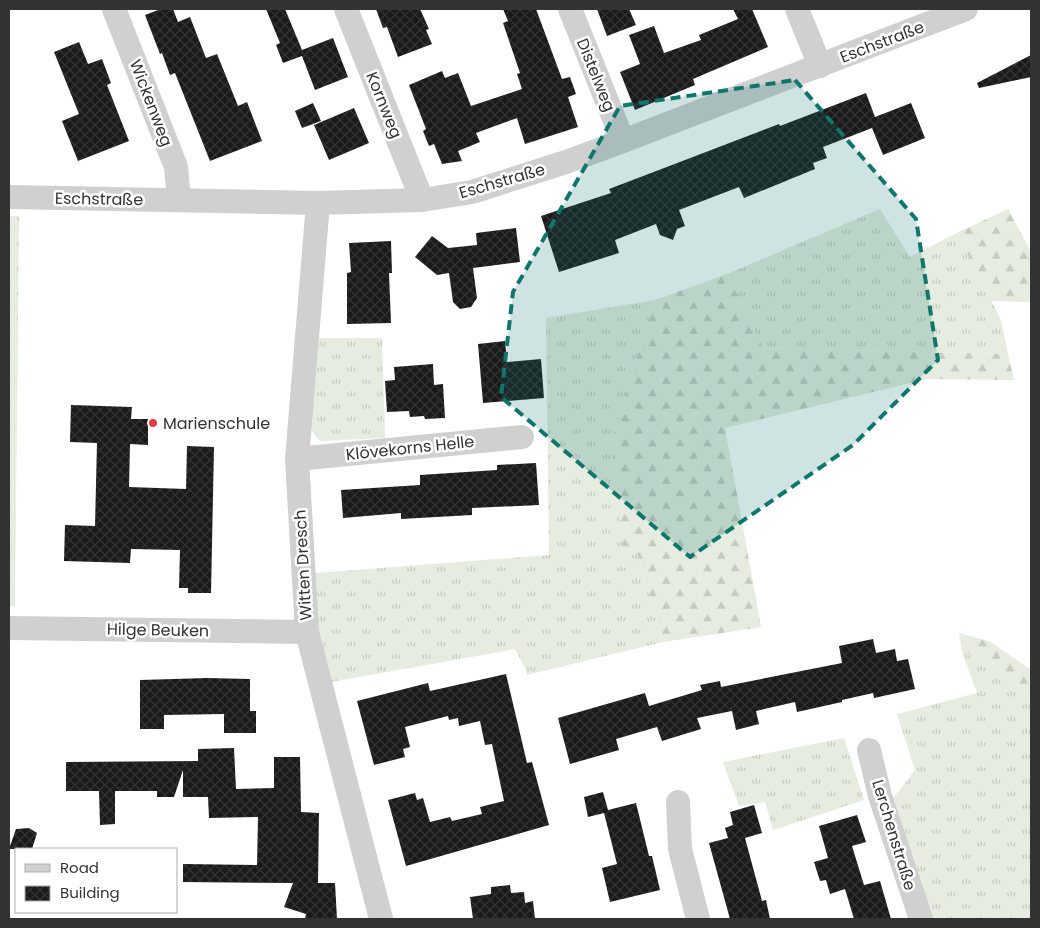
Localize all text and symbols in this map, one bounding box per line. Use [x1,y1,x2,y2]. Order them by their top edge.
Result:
street label: Eschstraße [837,15,927,69]
street label: Distelweg [571,35,621,115]
street label: Wickenweg [124,56,178,150]
street label: Kornweg [360,68,408,142]
street label: Eschstraße [456,158,548,204]
street label: Eschstraße [55,187,143,211]
place label: Marienschule [163,412,270,435]
marker: Marienschule [147,417,159,429]
street label: Klövekorns Helle [345,430,475,466]
street label: Witten Dresch [289,509,317,621]
street label: Hilge Beuken [107,618,209,642]
street label: Lerchenstraße [866,777,922,893]
legend [15,848,178,913]
text: Road [60,857,99,878]
text: Building [60,882,120,903]

